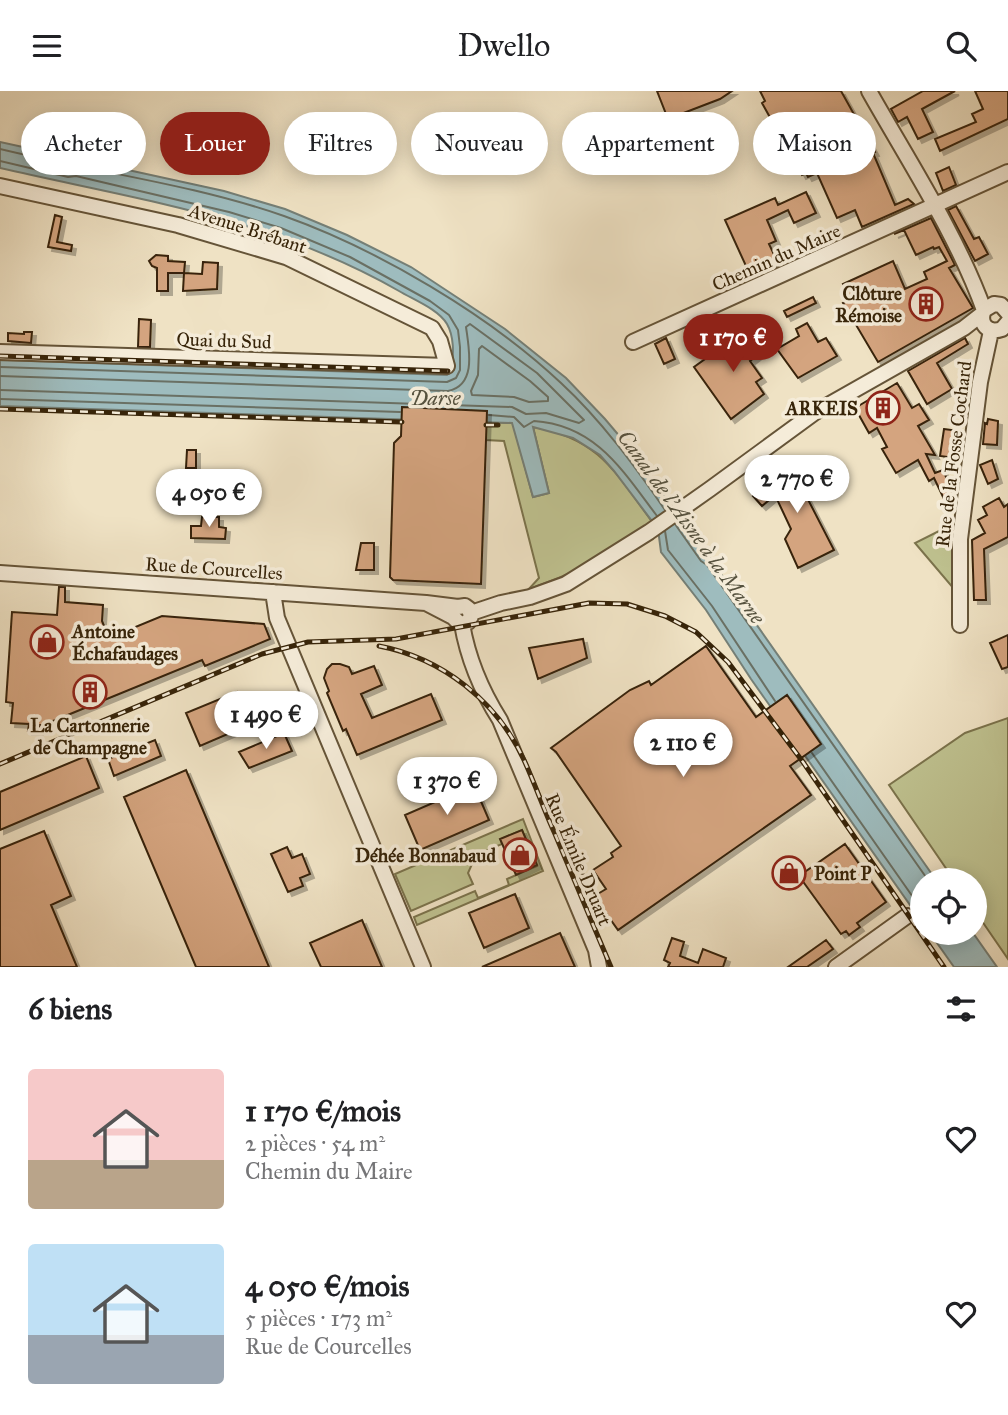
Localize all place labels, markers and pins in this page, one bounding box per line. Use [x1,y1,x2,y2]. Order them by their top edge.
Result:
place label: Clôture Rémoise [835,282,902,327]
building icon: Clôture Rémoise [907,285,945,323]
pin: 1 170 € [668,315,798,374]
building icon: ARKEIS [864,389,902,427]
place label: ARKEIS [784,397,858,420]
pin: 2 770 € [732,455,862,515]
pin: 4 050 € [144,469,274,529]
place label: Antoine Échafaudages [70,620,178,666]
shop icon: Antoine Échafaudages [28,623,66,661]
building icon: La Cartonnerie de Champagne [71,673,109,711]
pin: 1 490 € [201,691,331,751]
place label: La Cartonnerie de Champagne [30,714,150,760]
pin: 2 110 € [618,719,748,779]
pin: 1 370 € [382,757,512,817]
shop icon: Déhée Bonnabaud [501,836,539,874]
place label: Déhée Bonnabaud [355,844,496,867]
shop icon: Point P [770,854,808,892]
place label: Point P [814,862,871,885]

